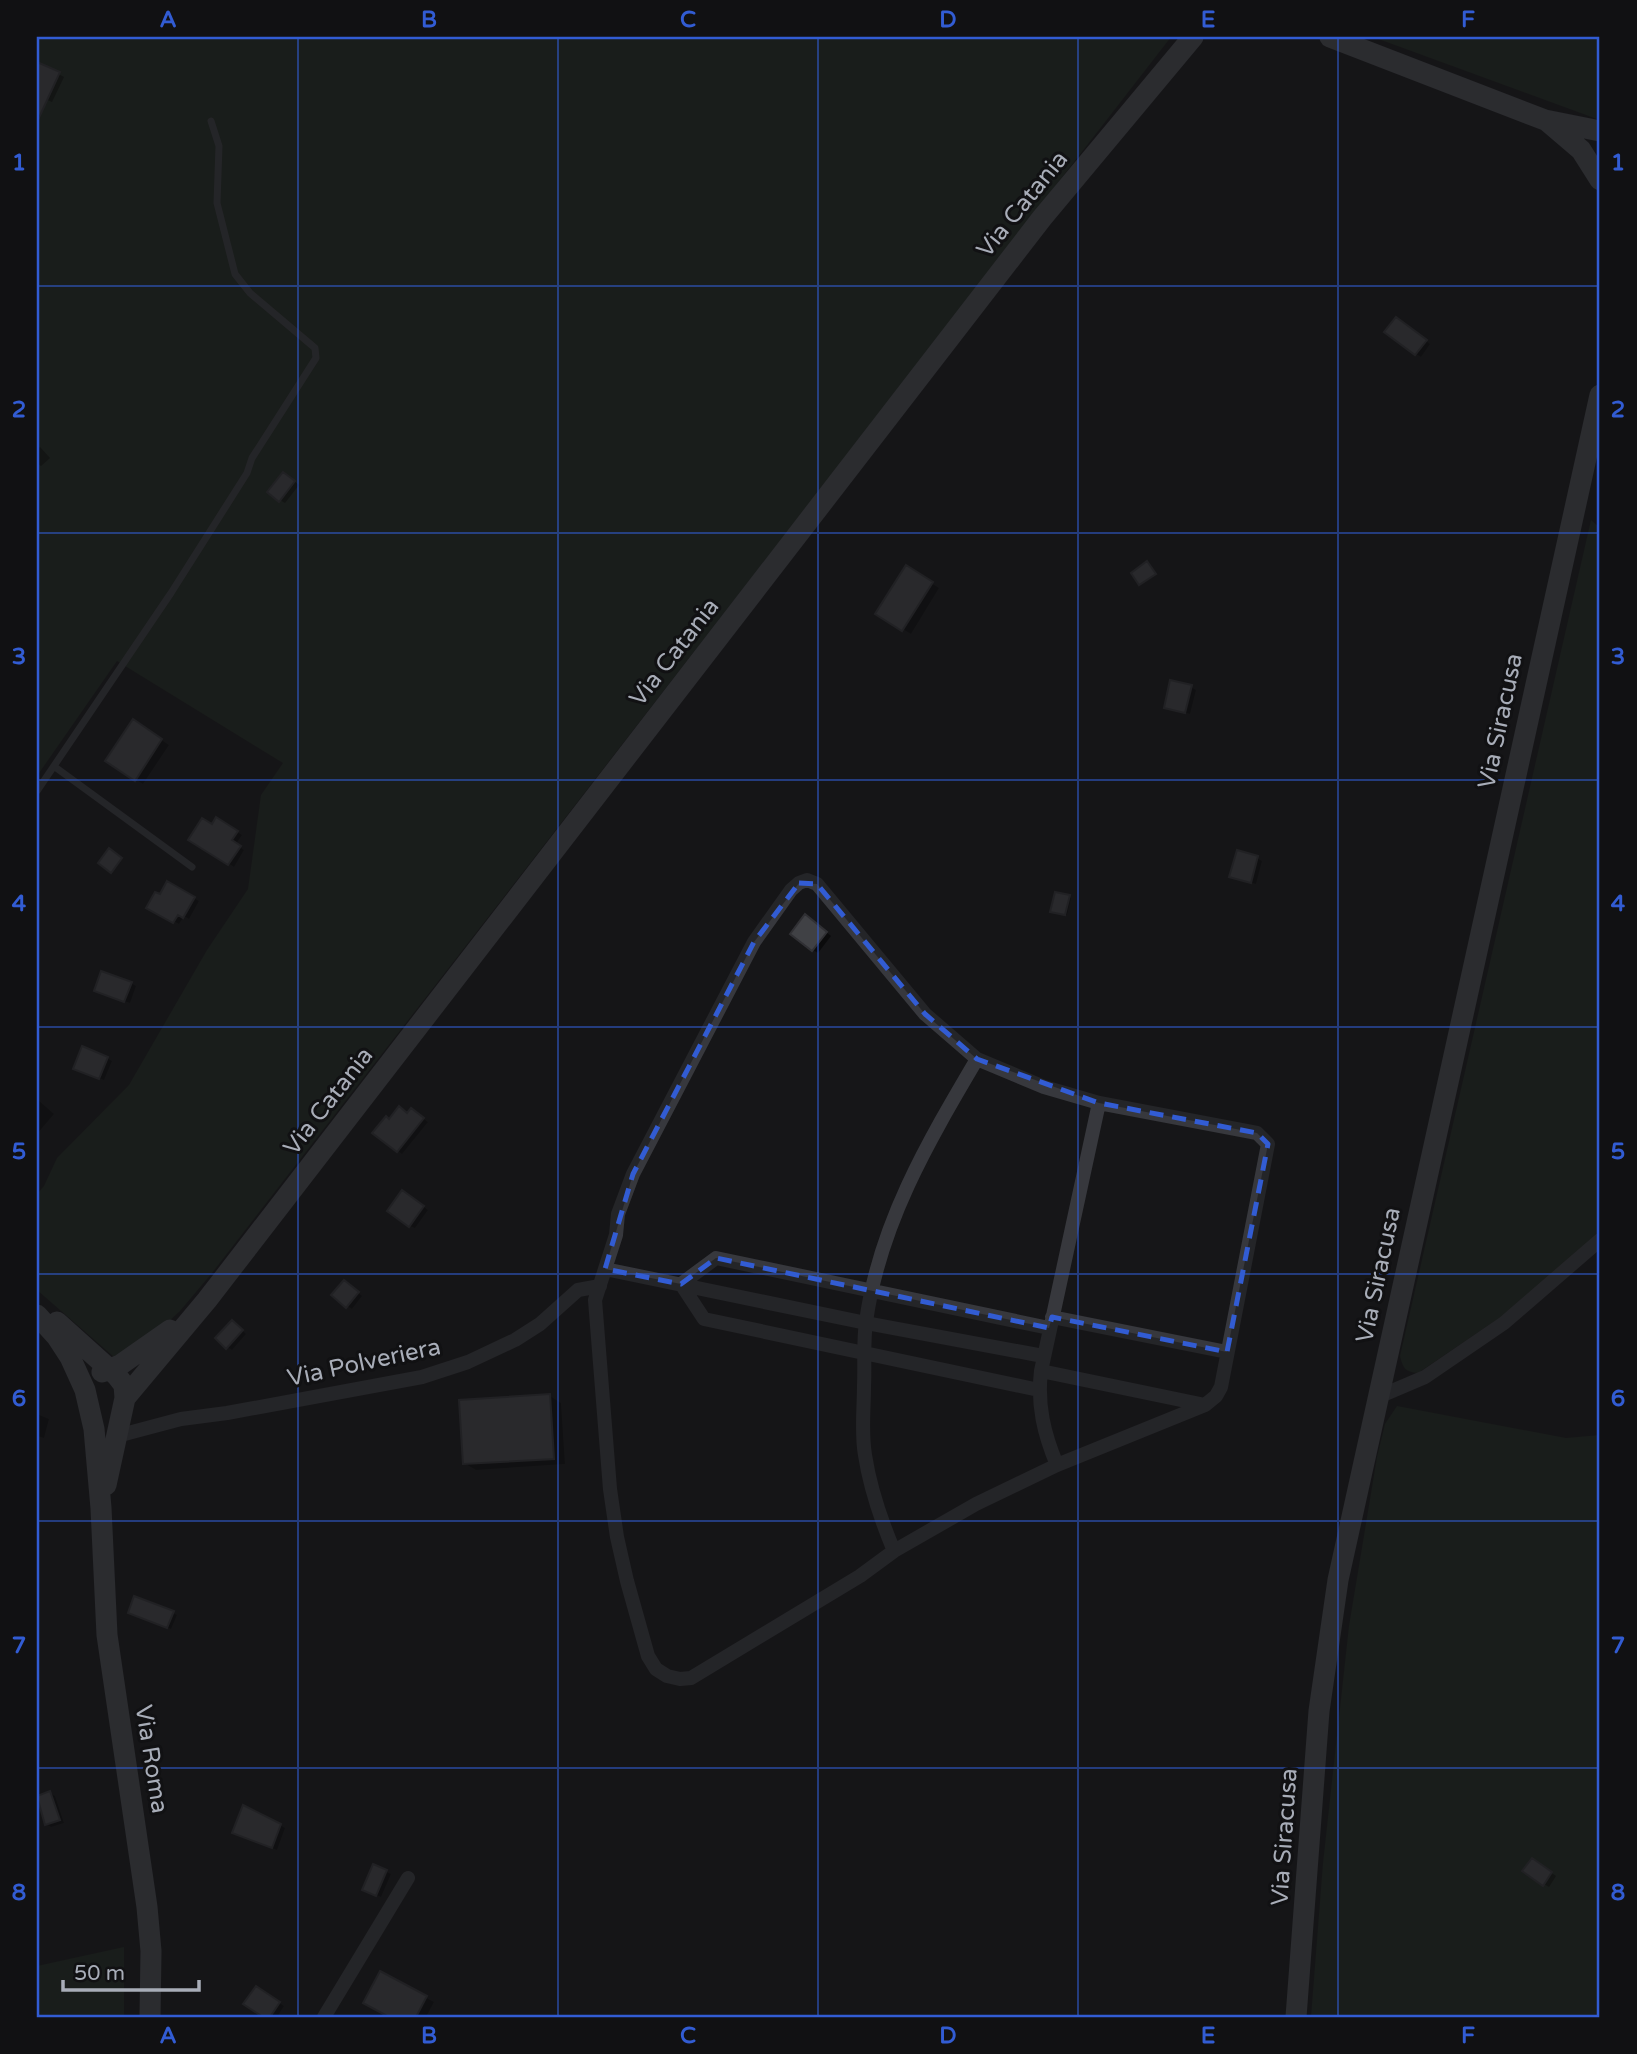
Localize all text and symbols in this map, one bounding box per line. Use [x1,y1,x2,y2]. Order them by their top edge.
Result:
text: A [159,6,177,34]
text: B [421,6,437,34]
text: C [680,6,696,34]
text: D [939,6,957,34]
text: E [1201,6,1215,34]
text: F [1461,6,1475,34]
street label: Via Catania [971,145,1074,263]
text: 1 [12,149,26,177]
text: 1 [1611,149,1625,177]
text: 2 [12,396,26,424]
text: 2 [1611,396,1625,424]
street label: Via Catania [623,593,725,712]
text: 3 [12,643,26,671]
text: 3 [1611,643,1625,671]
street label: Via Siracusa [1472,651,1529,791]
text: 4 [12,890,27,918]
text: 4 [1611,890,1626,918]
street label: Via Catania [277,1042,379,1161]
text: 5 [12,1138,26,1166]
text: 5 [1611,1138,1625,1166]
street label: Via Siracusa [1350,1205,1407,1345]
street label: Via Polveriera [285,1332,443,1393]
text: 6 [12,1385,26,1413]
text: 6 [1611,1385,1625,1413]
text: 7 [12,1632,26,1660]
text: 7 [1611,1632,1625,1660]
street label: Via Roma [129,1703,174,1815]
street label: Via Siracusa [1265,1767,1304,1907]
text: 8 [12,1879,26,1907]
text: 8 [1611,1879,1625,1907]
scale bar [63,1949,200,1993]
text: 50 m [74,1961,125,1986]
text: A [159,2022,177,2050]
text: B [421,2022,437,2050]
text: C [680,2022,696,2050]
text: D [939,2022,957,2050]
text: E [1201,2022,1215,2050]
text: F [1461,2022,1475,2050]

